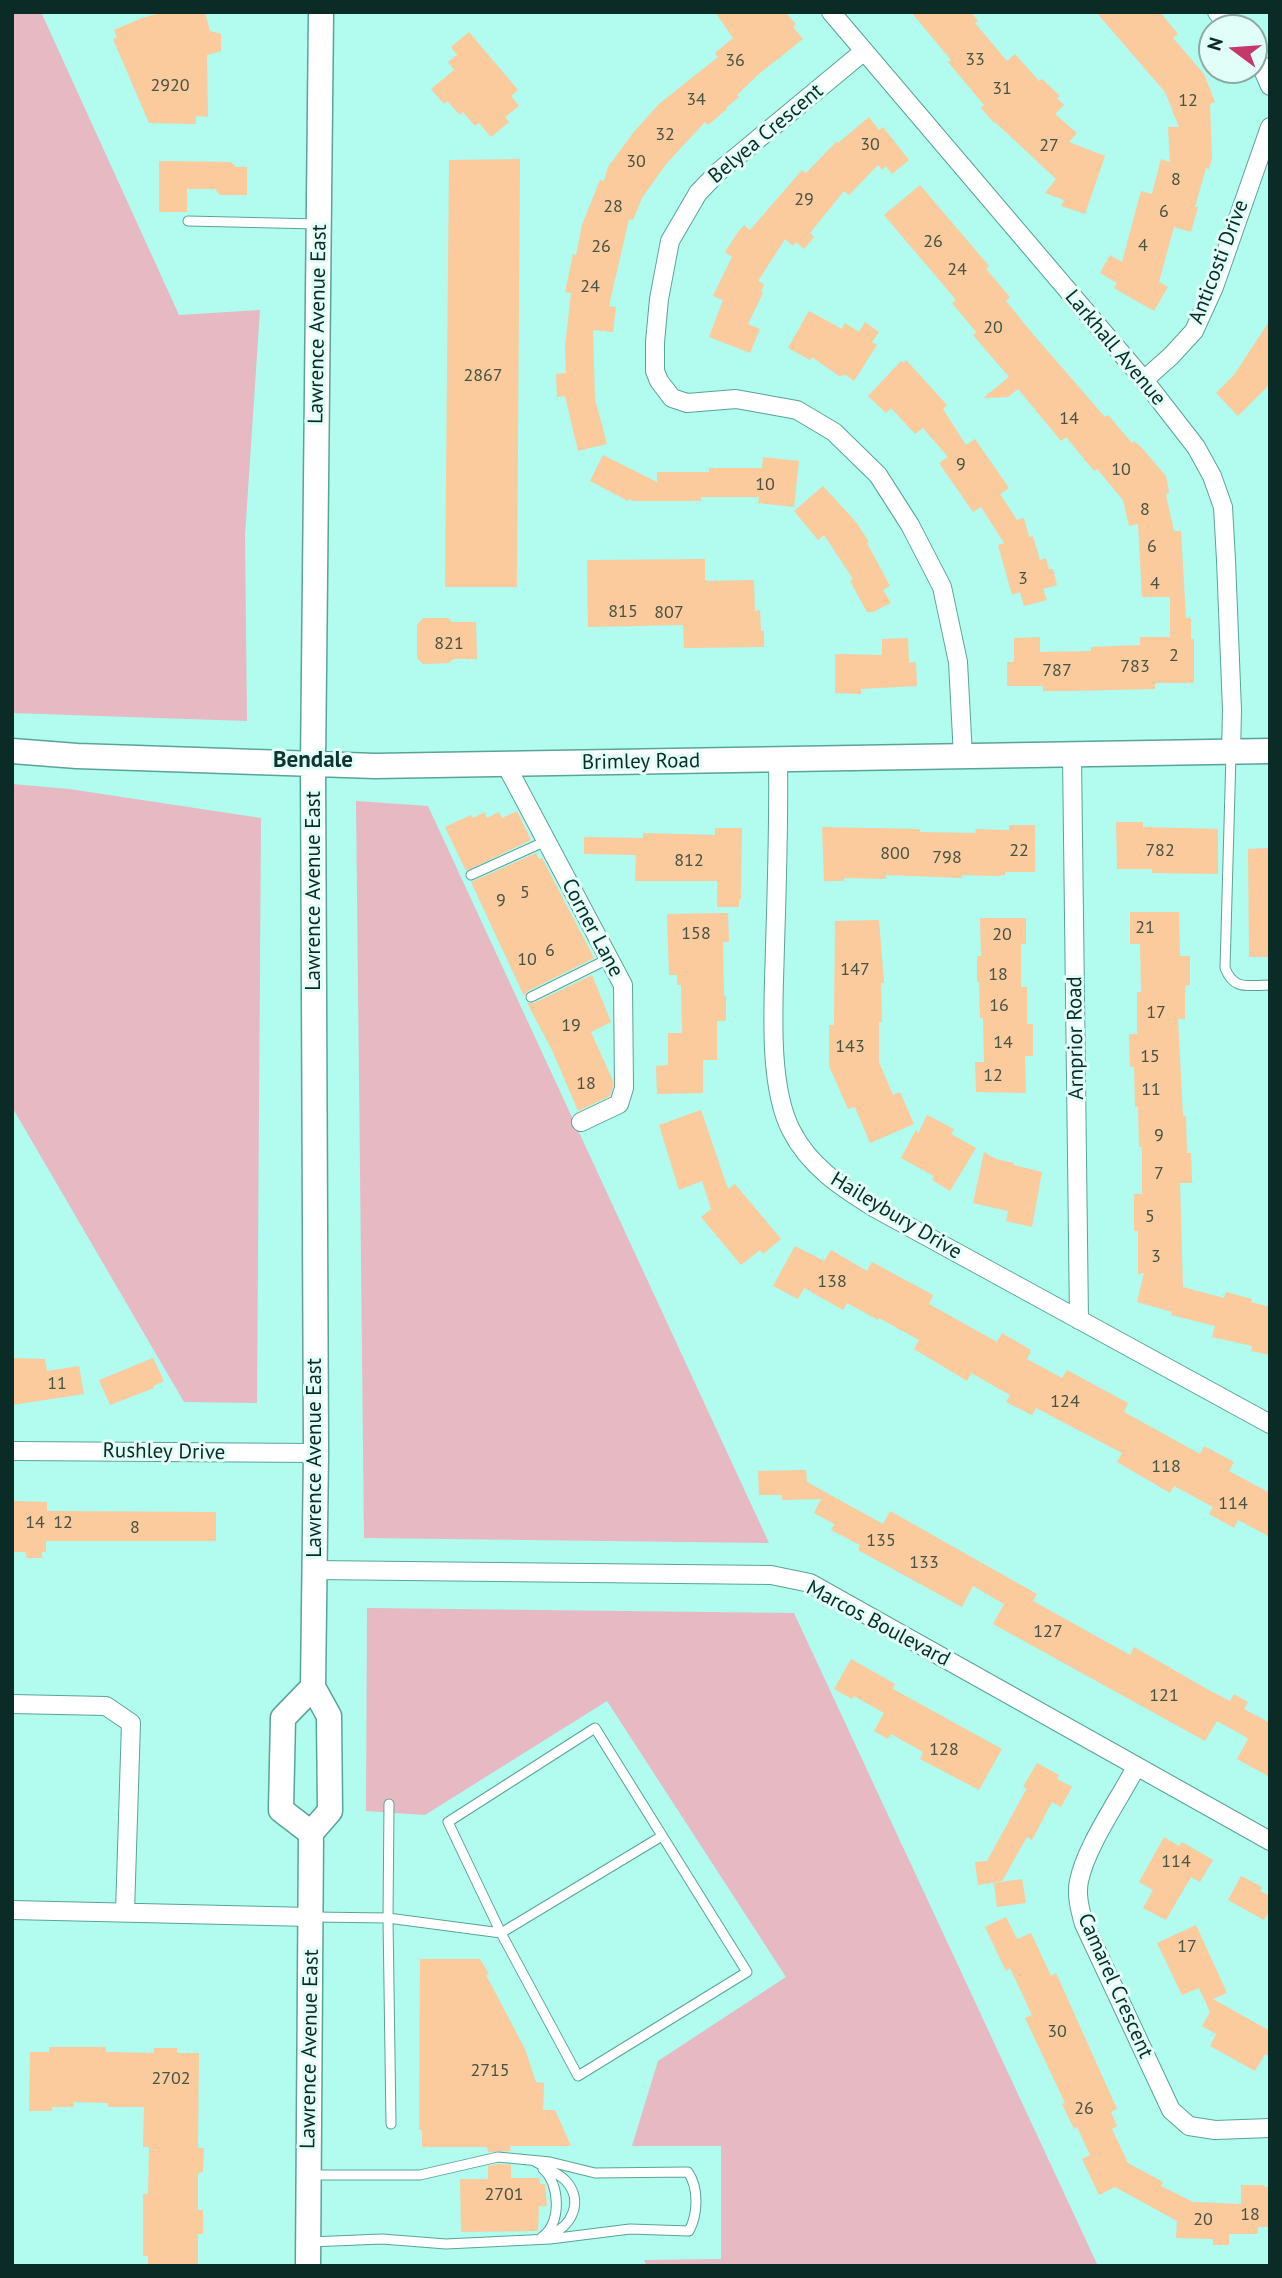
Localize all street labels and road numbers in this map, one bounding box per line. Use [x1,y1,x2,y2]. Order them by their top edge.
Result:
street label: Belyea Crescent [704,79,828,189]
street label: Anticosti Drive [1184,196,1254,328]
street label: Lawrence Avenue East [304,224,332,424]
street label: Larkhall Avenue [1059,285,1171,411]
street label: Brimley Road [582,748,700,776]
street label: Lawrence Avenue East [301,791,327,991]
street label: Corner Lane [556,875,628,981]
street label: Arnprior Road [1062,976,1090,1100]
street label: Haileybury Drive [826,1167,966,1265]
street label: Lawrence Avenue East [302,1358,328,1558]
street label: Rushley Drive [102,1438,226,1466]
street label: Marcos Boulevard [802,1576,954,1672]
street label: Camarel Crescent [1072,1910,1158,2062]
street label: Lawrence Avenue East [296,1949,324,2149]

